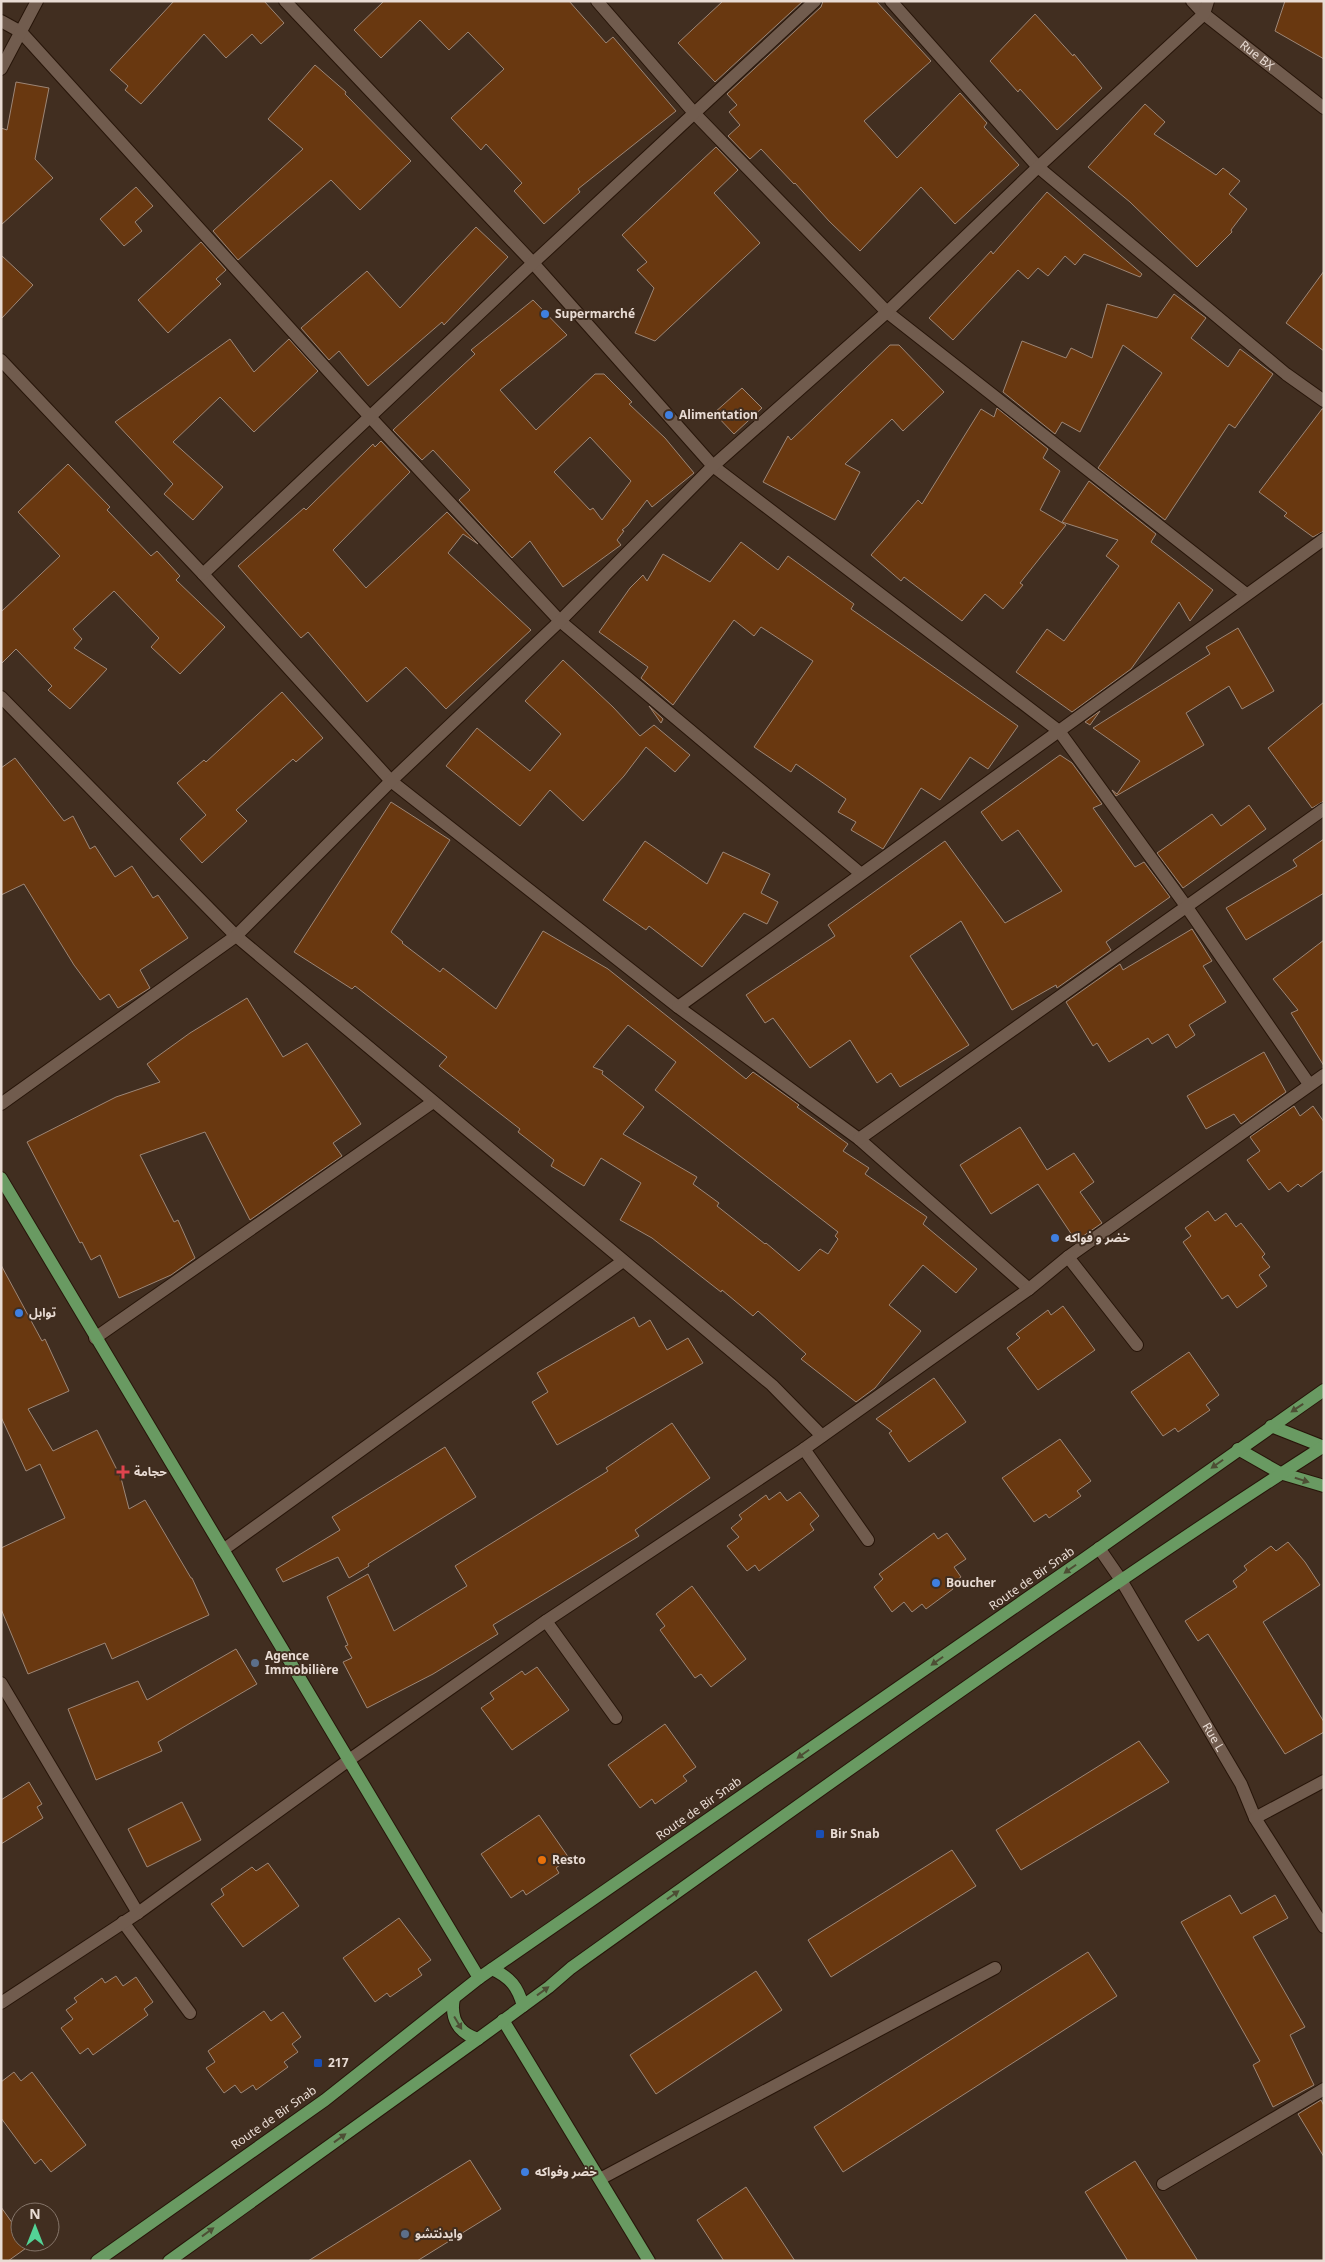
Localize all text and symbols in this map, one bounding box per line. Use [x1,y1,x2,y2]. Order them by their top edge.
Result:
street label: Rue BX [1234,33,1280,78]
place label: Supermarché [555,302,635,327]
marker: Supermarché [539,308,551,320]
place label: Alimentation [679,403,758,428]
marker: Alimentation [663,409,675,421]
place label: خضر و فواكه [1065,1226,1130,1251]
marker: خضر و فواكه [1049,1232,1061,1244]
place label: توابل [29,1301,57,1326]
marker: توابل [13,1307,25,1319]
one-way arrow [1291,1403,1304,1413]
one-way arrow [1210,1459,1224,1469]
place label: حجامة [134,1460,167,1485]
marker: حجامة [116,1465,130,1479]
one-way arrow [1295,1476,1310,1484]
street label: Route de Bir Snab [984,1540,1080,1618]
one-way arrow [1064,1564,1077,1574]
place label: Boucher [946,1571,997,1596]
marker: Boucher [930,1577,942,1589]
place label: Agence Immobilière [265,1644,339,1683]
one-way arrow [930,1656,944,1666]
marker: Agence Immobilière [249,1657,261,1669]
street label: Rue L [1195,1717,1232,1757]
one-way arrow [796,1749,810,1759]
street label: Route de Bir Snab [651,1770,747,1848]
place label: Bir Snab [830,1822,880,1847]
marker: Bir Snab [814,1828,826,1840]
place label: Resto [552,1848,586,1873]
marker: Resto [536,1854,548,1866]
one-way arrow [666,1890,680,1900]
one-way arrow [536,1986,550,1996]
one-way arrow [453,2017,462,2030]
place label: 217 [328,2051,349,2076]
marker: 217 [312,2057,324,2069]
street label: Route de Bir Snab [226,2079,322,2157]
one-way arrow [333,2133,347,2143]
place label: خضر وفواكه [535,2160,597,2185]
marker: خضر وفواكه [519,2166,531,2178]
text: N [29,2200,41,2229]
north arrow [10,2202,60,2252]
place label: وايدنتشو [415,2222,463,2247]
one-way arrow [201,2227,215,2237]
marker: وايدنتشو [399,2228,411,2240]

